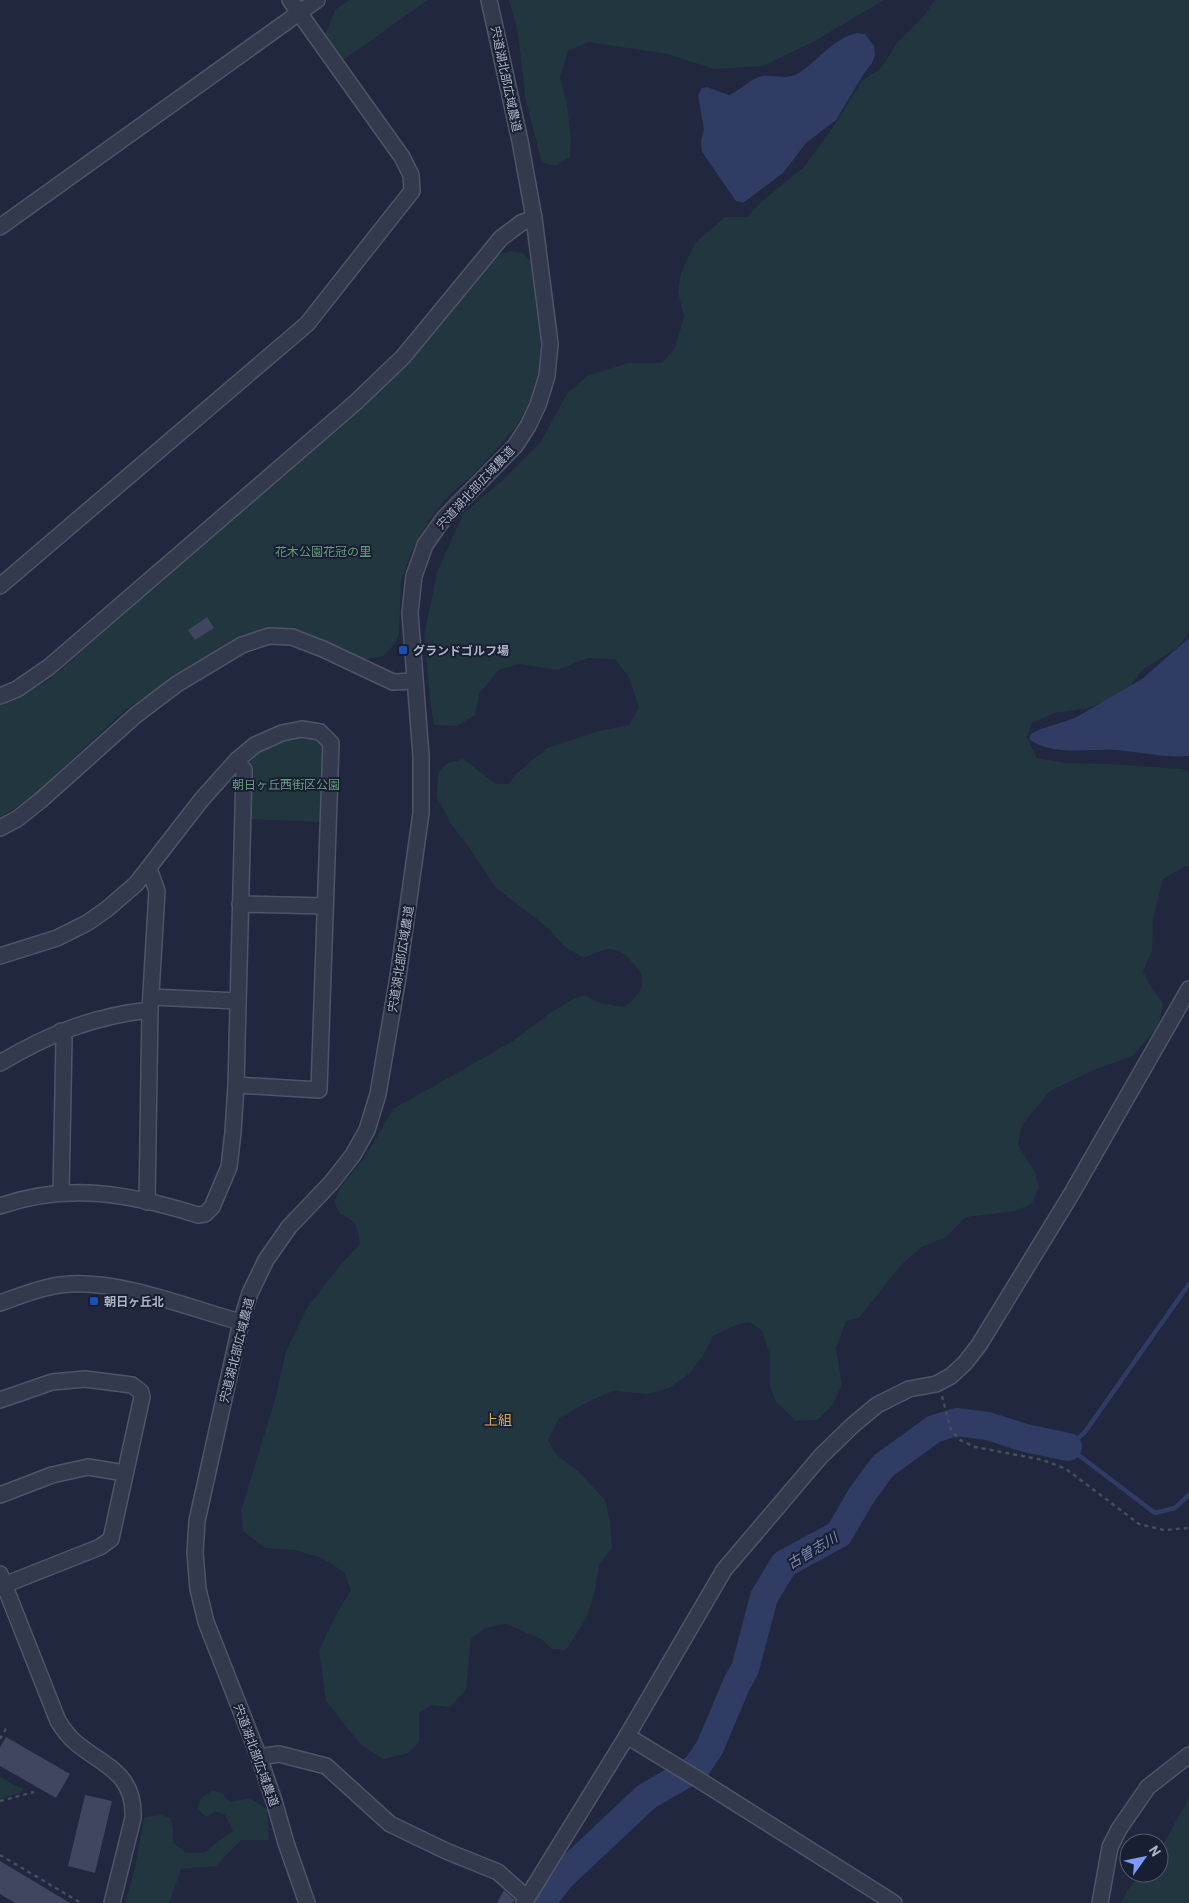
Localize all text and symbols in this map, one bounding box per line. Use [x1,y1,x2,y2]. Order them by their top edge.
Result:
street label: 宍道湖北部広域農道 [489,25,525,133]
street label: 宍道湖北部広域農道 [433,443,517,531]
park label: 花木公園花冠の里 [275,544,371,558]
place label: グランドゴルフ場 [413,643,509,657]
marker: グランドゴルフ場 [397,644,409,656]
park label: 朝日ヶ丘西街区公園 [232,777,340,791]
street label: 宍道湖北部広域農道 [385,905,415,1013]
place label: 朝日ヶ丘北 [104,1294,164,1308]
marker: 朝日ヶ丘北 [88,1295,100,1307]
street label: 宍道湖北部広域農道 [216,1296,256,1404]
district label: 上組 [484,1411,512,1428]
water label: 古曽志川 [784,1527,842,1572]
street label: 宍道湖北部広域農道 [232,1702,282,1808]
north arrow [1119,1833,1169,1883]
text: N [1146,1842,1165,1859]

